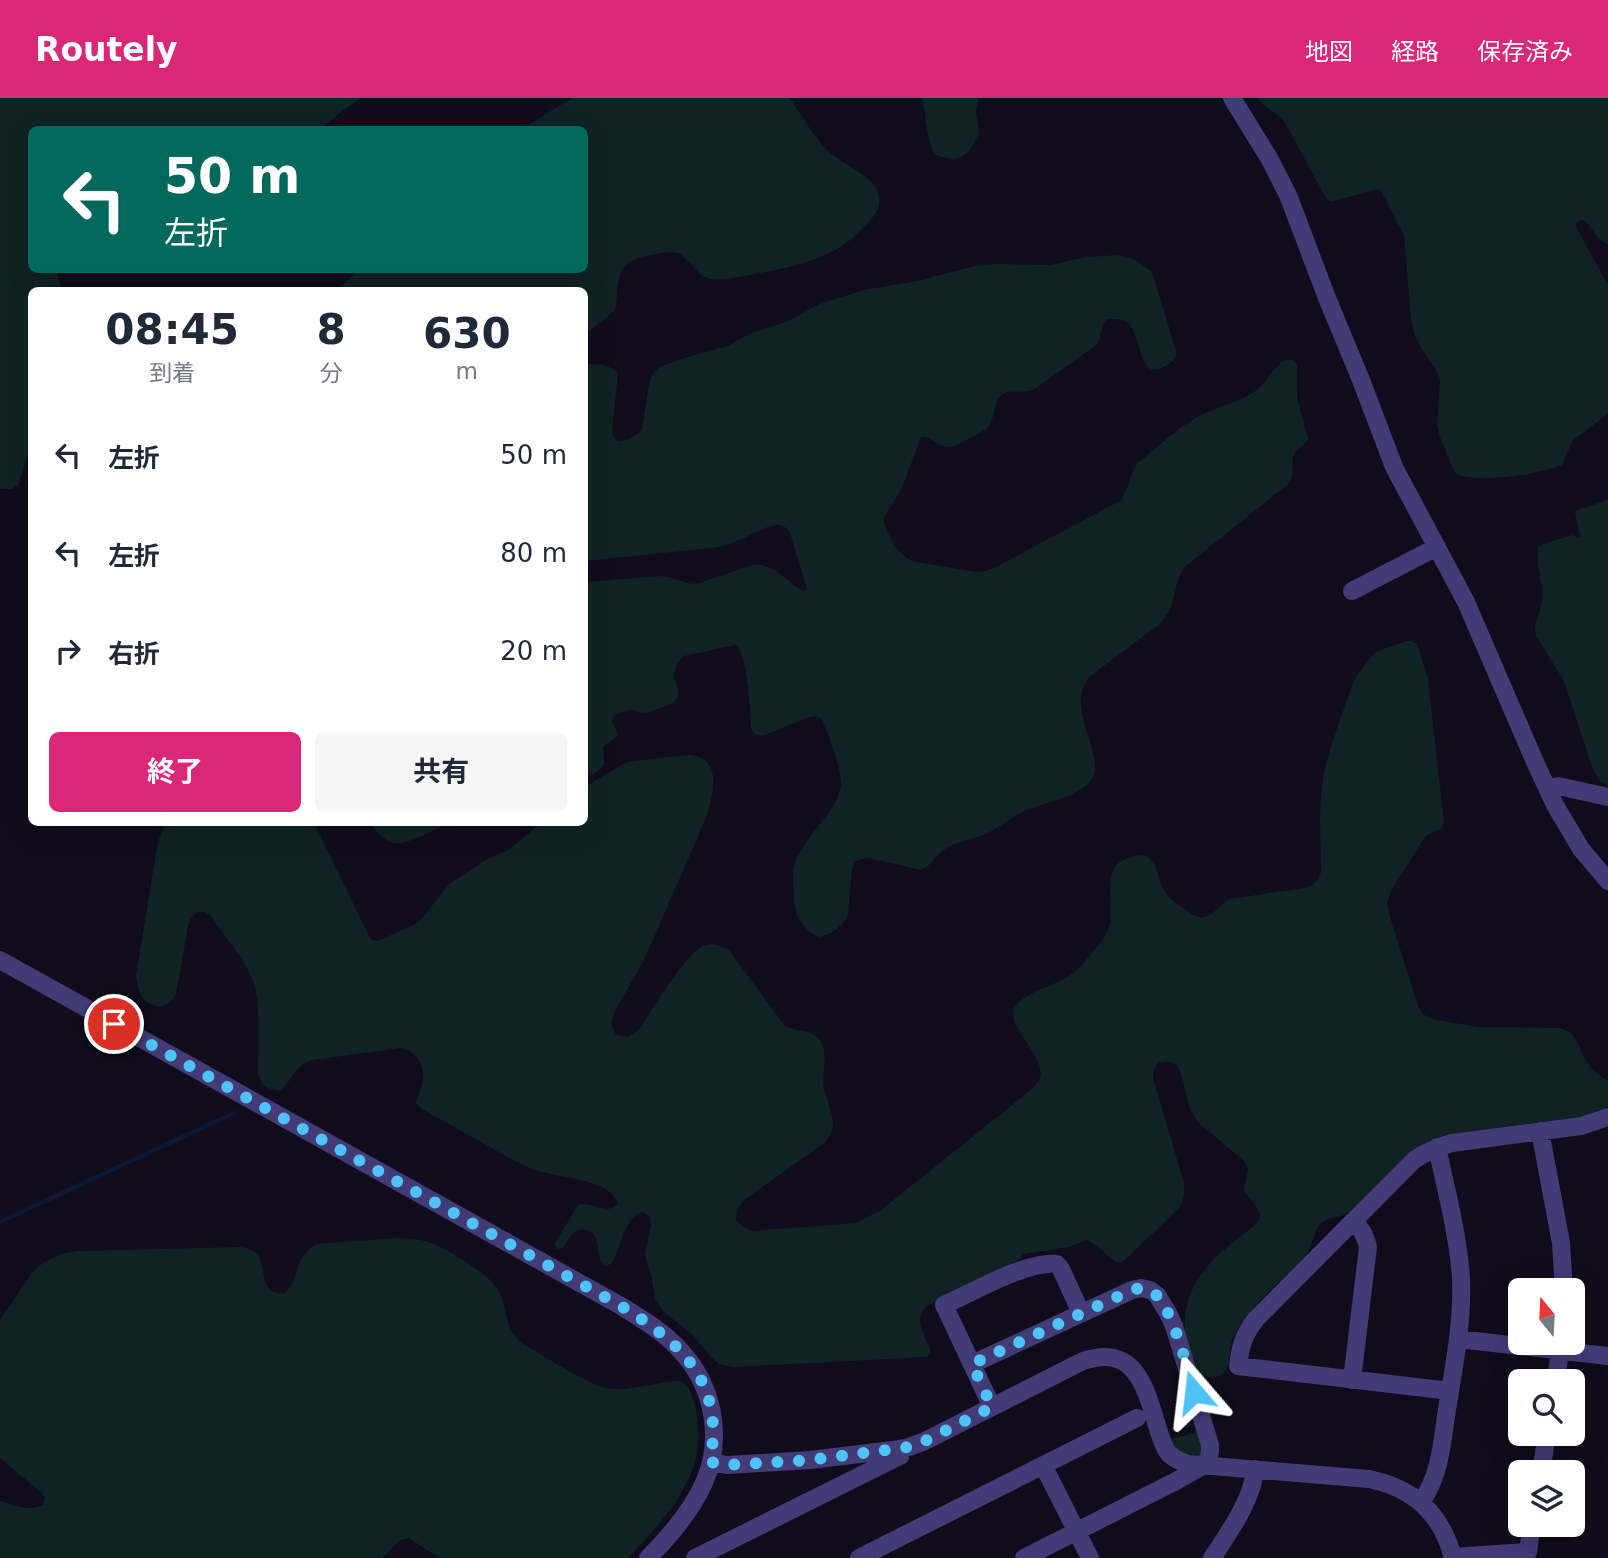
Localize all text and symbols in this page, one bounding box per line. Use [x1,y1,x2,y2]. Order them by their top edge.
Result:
text: Routely [35,30,178,69]
text: 地図 [1305,38,1353,66]
text: 経路 [1391,38,1439,66]
text: 保存済み [1477,38,1573,66]
text: 50 m [164,148,300,205]
icon: left [49,154,140,245]
text: 左折 [164,214,228,252]
text: 08:45 [105,305,239,354]
text: 8 [316,305,346,354]
text: 630 [423,309,511,358]
text: m [456,358,478,384]
text: 到着 [149,360,195,386]
text: 分 [320,360,343,386]
icon: left [49,436,87,474]
text: 50 m [500,440,567,470]
text: 左折 [108,443,160,473]
icon: left [49,534,87,572]
text: 80 m [500,538,567,568]
text: 左折 [108,541,160,571]
icon: right [49,632,87,670]
text: 20 m [500,636,567,666]
text: 右折 [108,639,160,669]
button: 終了 [49,732,301,812]
button: 共有 [315,732,567,812]
pin [84,994,144,1054]
icon: arrive [95,1005,133,1043]
north arrow [1508,1278,1586,1354]
map controls [1508,1278,1585,1537]
position arrow [1157,1355,1231,1429]
button: search [1508,1369,1585,1446]
button: layers [1508,1460,1585,1537]

